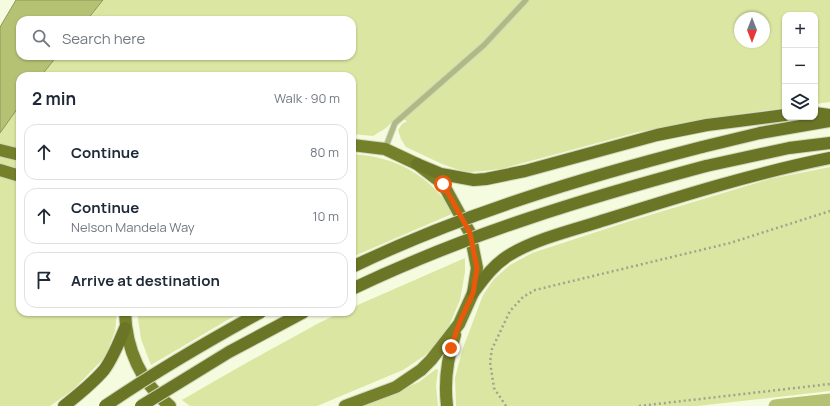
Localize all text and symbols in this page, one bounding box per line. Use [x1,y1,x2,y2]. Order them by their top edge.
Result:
north arrow [734,12,770,48]
map controls [782,12,818,120]
button: + [782,12,818,48]
search box [16,16,356,60]
icon: search [30,27,52,49]
text: Search here [62,28,145,49]
button: − [782,48,818,84]
button: layers [782,84,818,120]
text: 2 min [32,87,76,110]
text: Walk · 90 m [274,89,340,107]
icon: ahead [33,141,55,163]
text: Continue [71,142,139,163]
text: 80 m [310,143,339,161]
route start [434,175,452,193]
text: Continue [71,197,139,218]
icon: ahead [33,205,55,227]
text: 10 m [312,207,339,225]
text: Nelson Mandela Way [71,218,195,236]
icon: arrive [33,269,55,291]
text: Arrive at destination [71,270,220,291]
route end [442,339,460,357]

